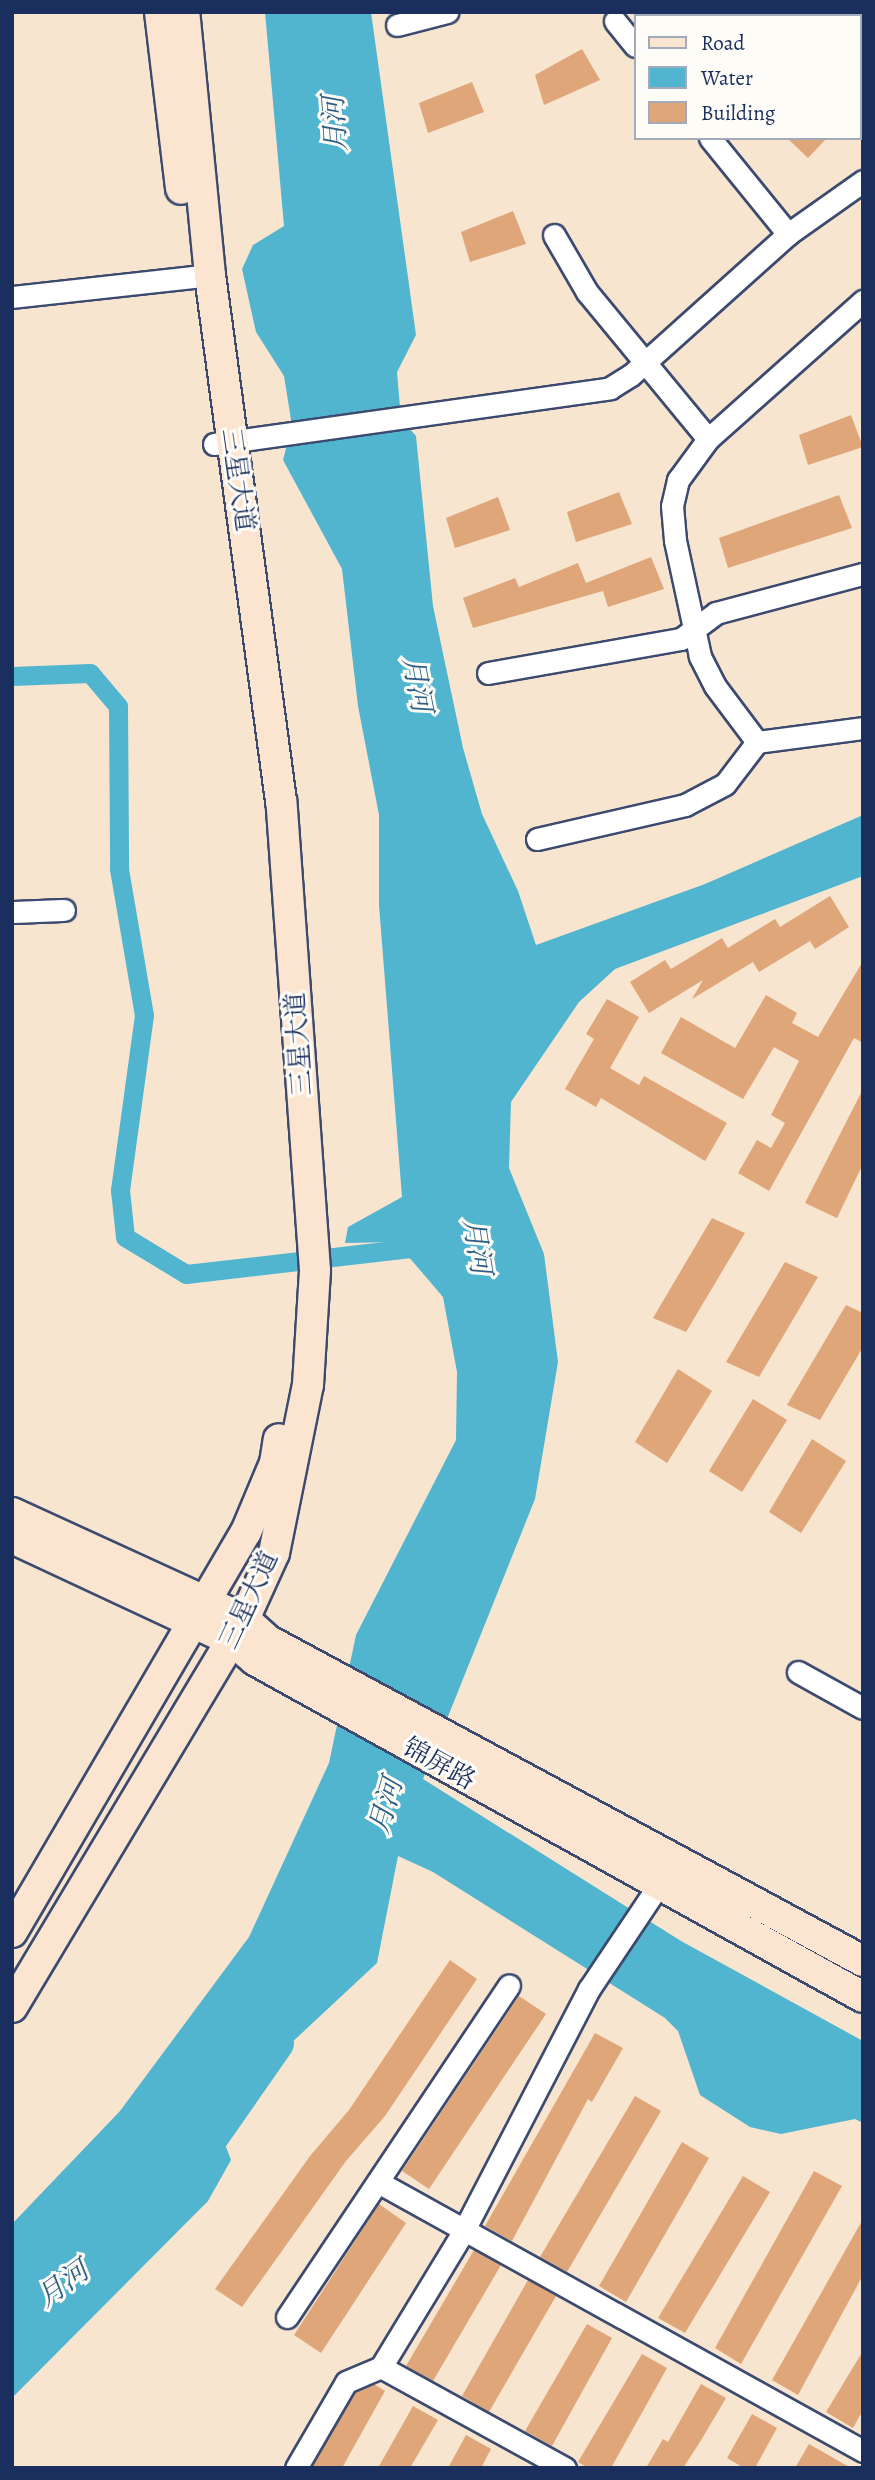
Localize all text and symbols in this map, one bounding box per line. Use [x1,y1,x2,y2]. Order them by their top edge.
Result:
legend [634,14,861,140]
text: Road [701,29,745,57]
text: Water [701,64,753,92]
water label: 月河 [316,95,354,153]
text: Building [701,99,775,127]
street label: 三星大道 [215,426,261,534]
water label: 月河 [395,653,439,715]
street label: 三星大道 [280,991,318,1097]
water label: 月河 [456,1216,498,1276]
street label: 三星大道 [213,1546,285,1654]
street label: 锦屏路 [397,1731,481,1797]
water label: 月河 [362,1774,410,1838]
water label: 月河 [30,2254,96,2314]

